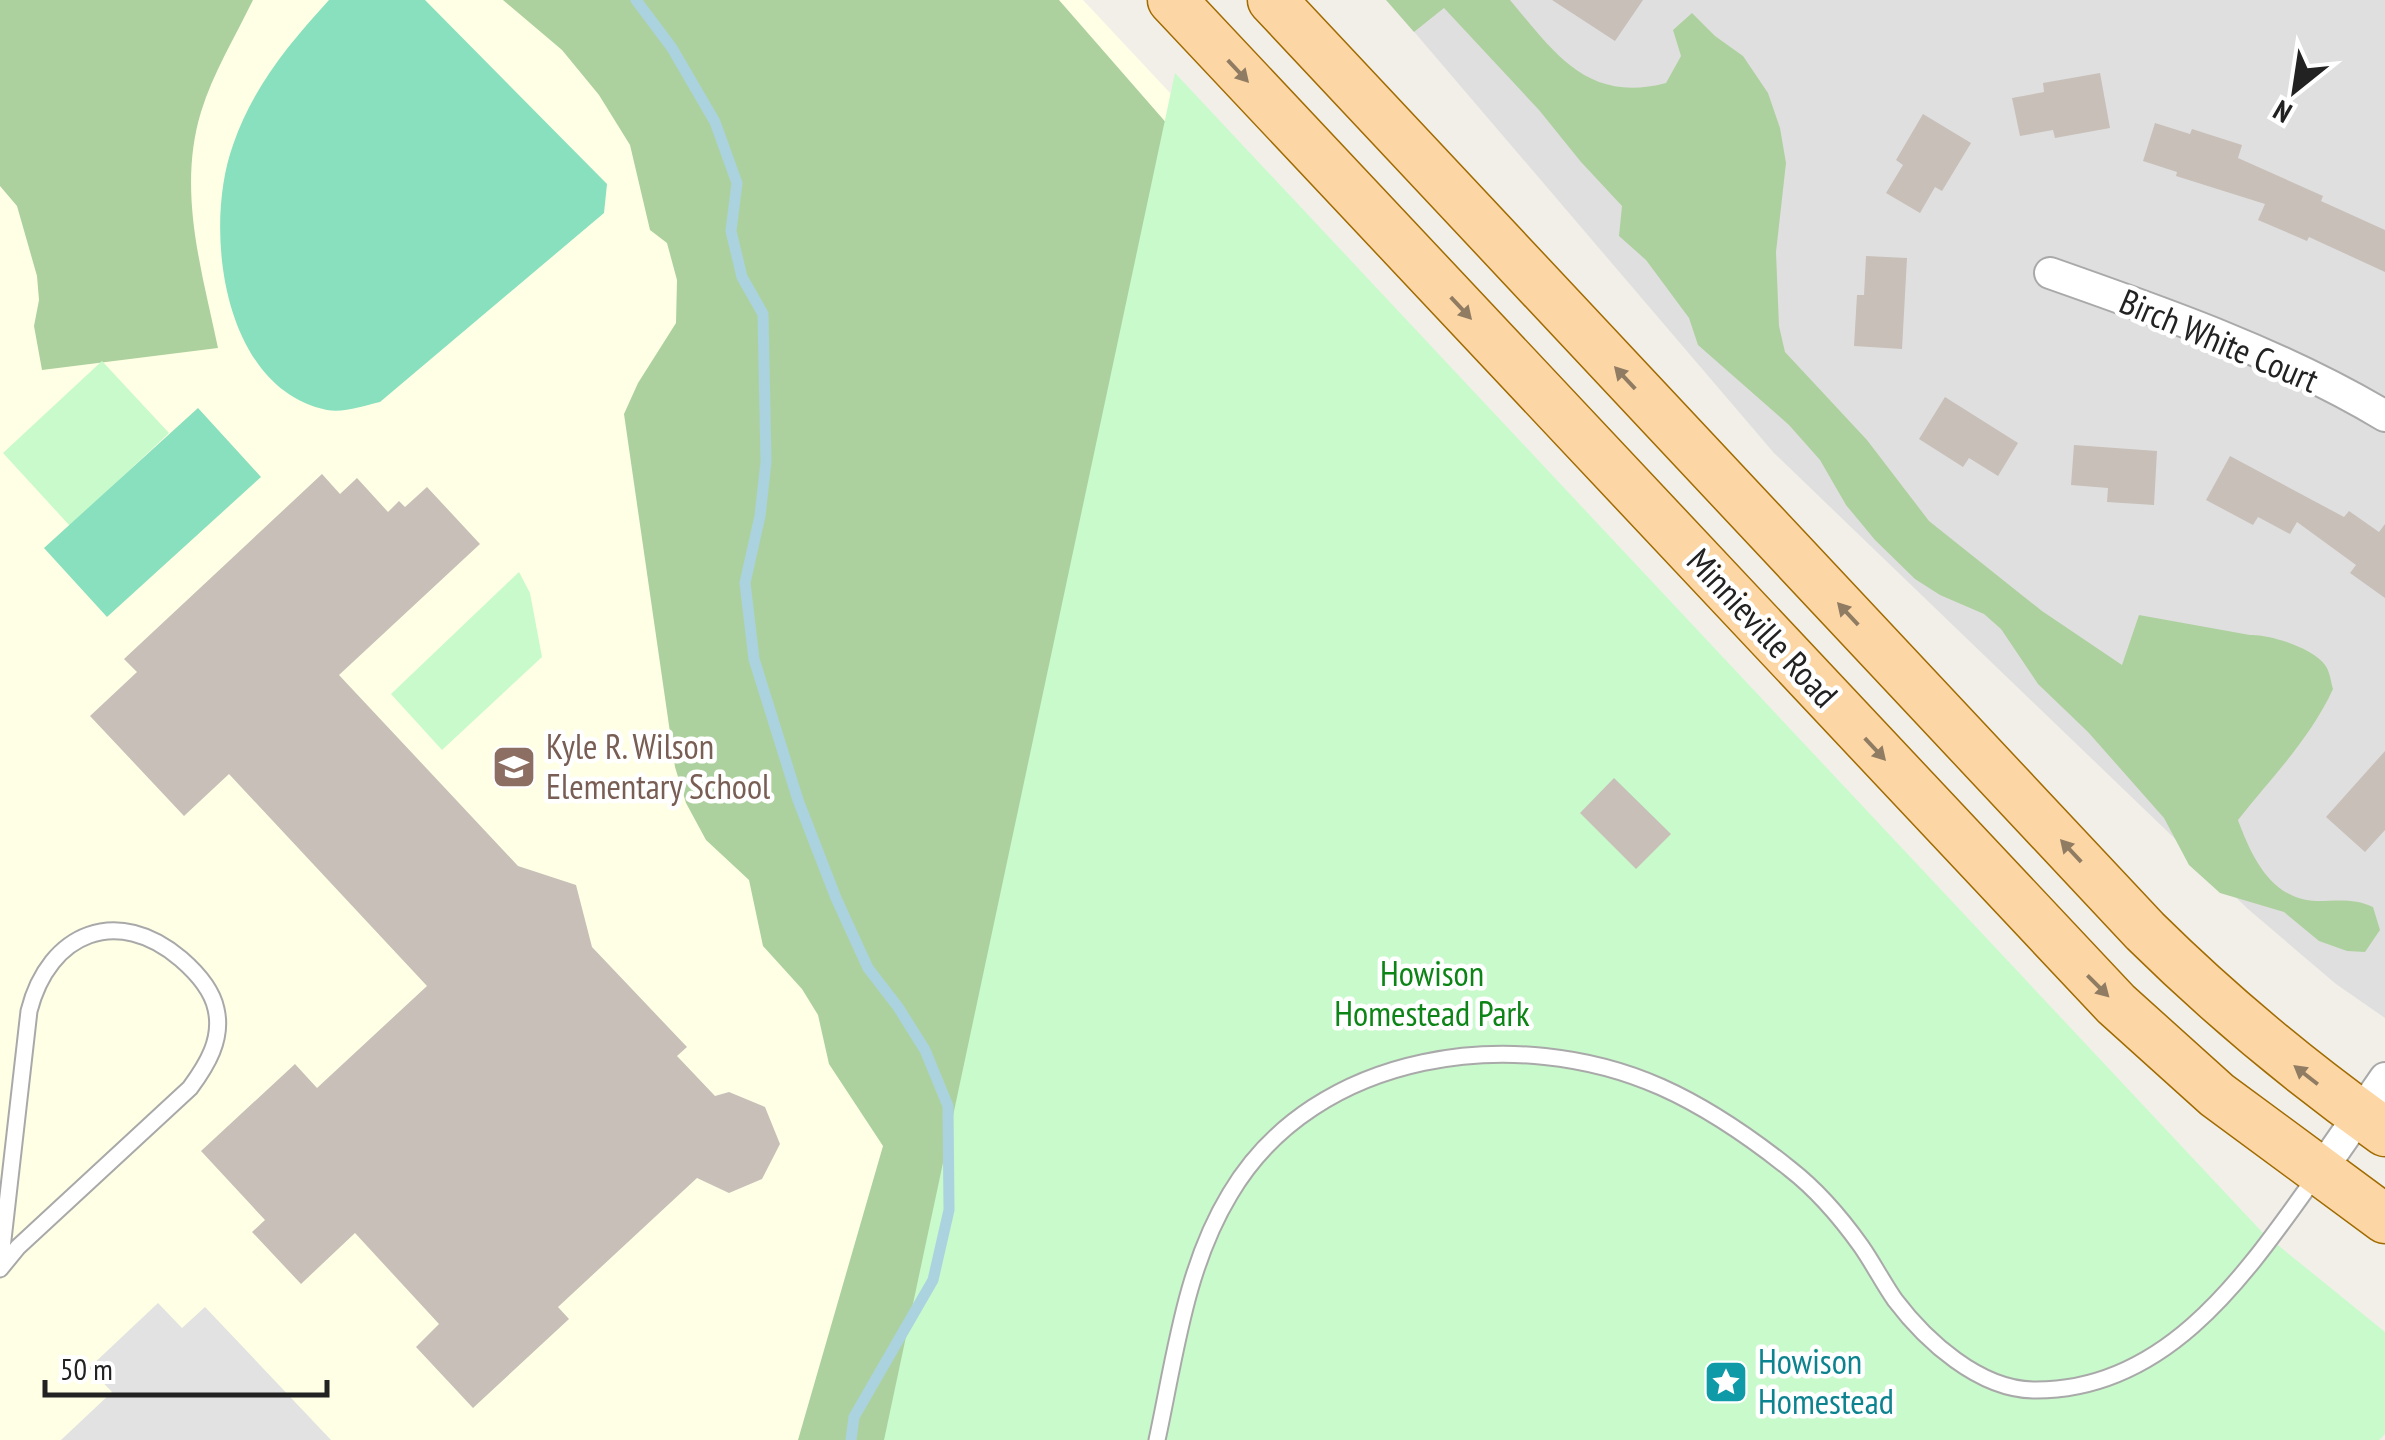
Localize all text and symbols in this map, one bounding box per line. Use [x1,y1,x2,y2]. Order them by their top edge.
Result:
north arrow [2245,40,2345,140]
one-way arrow [1226,59,1249,83]
text: N [2266,92,2298,132]
street label: Birch White Court [2113,278,2326,403]
one-way arrow [1449,296,1472,320]
one-way arrow [1614,366,1637,390]
street label: Minnieville Road [1677,538,1848,717]
one-way arrow [1837,603,1860,627]
place label: Kyle R. Wilson Elementary School [546,723,770,809]
one-way arrow [1863,737,1886,761]
school or university icon: Kyle R. Wilson Elementary School [491,744,537,790]
one-way arrow [2060,840,2083,864]
park label: Howison Homestead Park [1334,950,1530,1036]
one-way arrow [2085,973,2109,997]
one-way arrow [2293,1065,2319,1086]
scale bar [45,1335,328,1397]
place label: Howison Homestead [1758,1338,1894,1424]
text: 50 m [60,1349,113,1388]
place icon: Howison Homestead [1703,1359,1749,1405]

